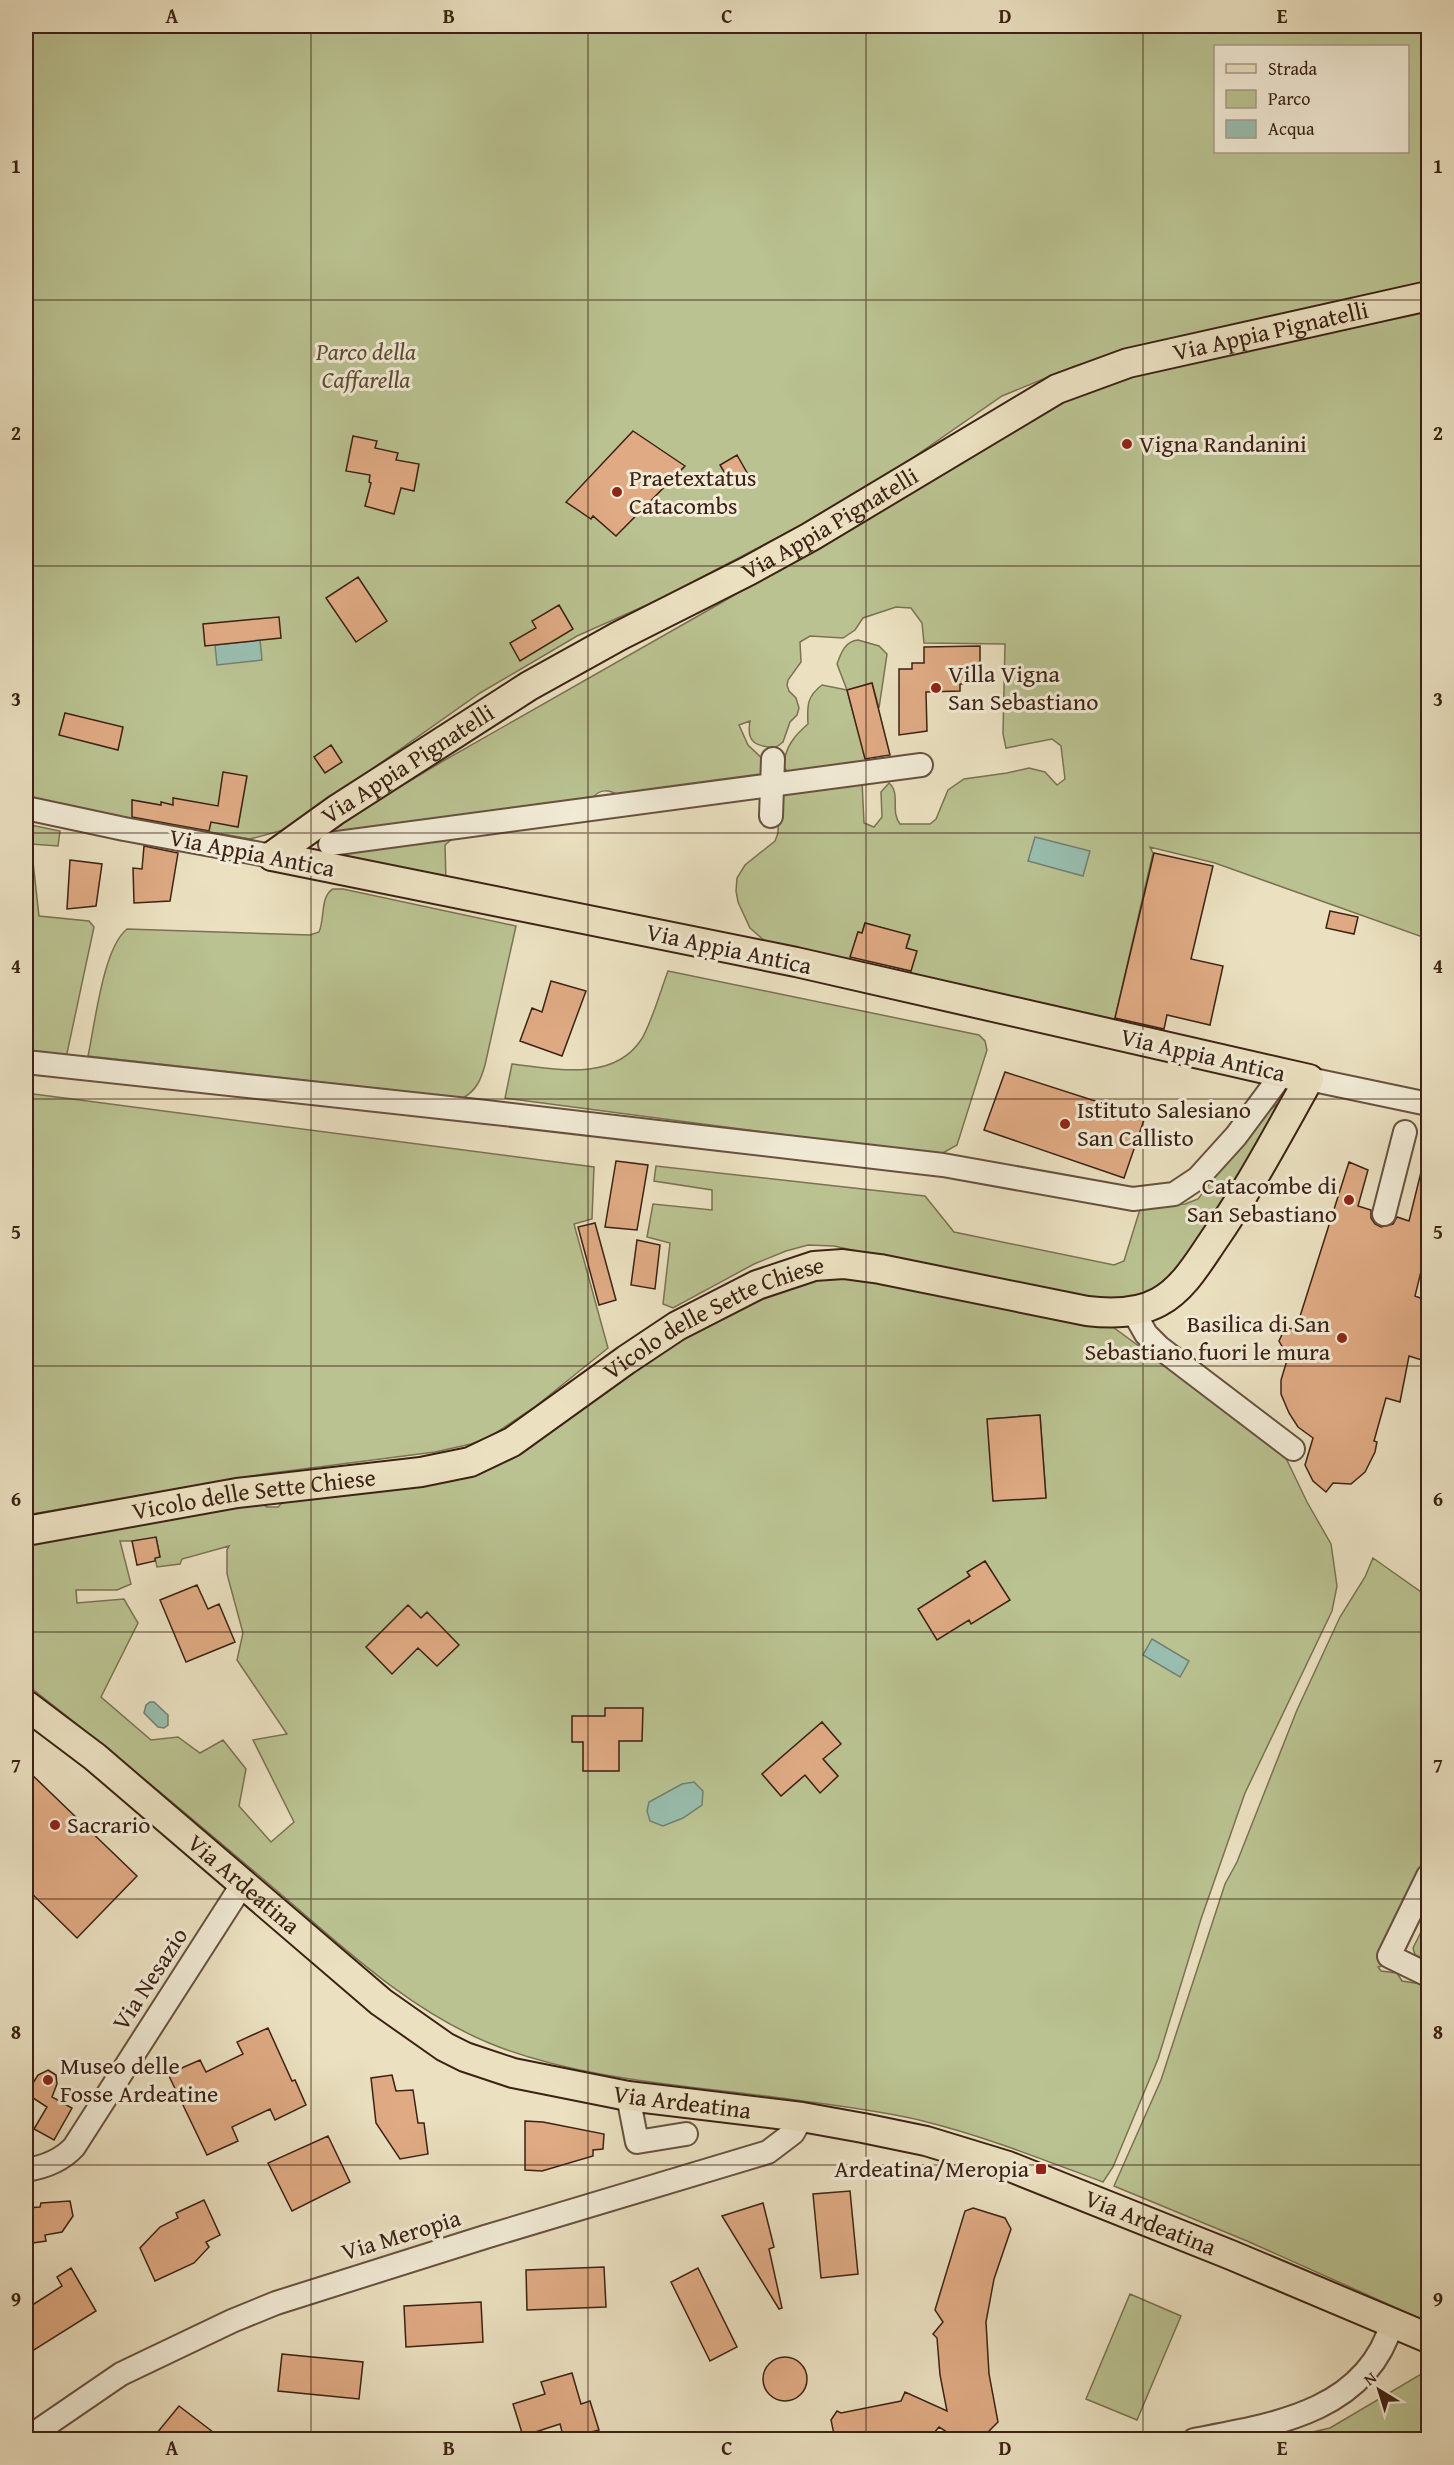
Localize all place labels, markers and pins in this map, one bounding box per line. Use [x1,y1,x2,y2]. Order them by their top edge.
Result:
place label: Vigna Randanini [1139,426,1307,461]
marker: Vigna Randanini [1120,437,1134,451]
place label: Praetextatus Catacombs [629,460,757,523]
marker: Praetextatus Catacombs [610,485,624,499]
place label: Villa Vigna San Sebastiano [948,656,1098,719]
marker: Villa Vigna San Sebastiano [929,681,943,695]
place label: Istituto Salesiano San Callisto [1077,1092,1251,1155]
marker: Istituto Salesiano San Callisto [1058,1117,1072,1131]
place label: Catacombe di San Sebastiano [1187,1168,1337,1231]
marker: Catacombe di San Sebastiano [1342,1193,1356,1207]
place label: Basilica di San Sebastiano fuori le mura [1084,1306,1331,1369]
marker: Basilica di San Sebastiano fuori le mura [1335,1331,1349,1345]
place label: Sacrario [67,1807,151,1842]
marker: Sacrario [48,1818,62,1832]
place label: Museo delle Fosse Ardeatine [60,2048,218,2111]
marker: Museo delle Fosse Ardeatine [41,2073,55,2087]
place label: Ardeatina/Meropia [834,2151,1030,2186]
marker: Ardeatina/Meropia [1034,2162,1048,2176]

